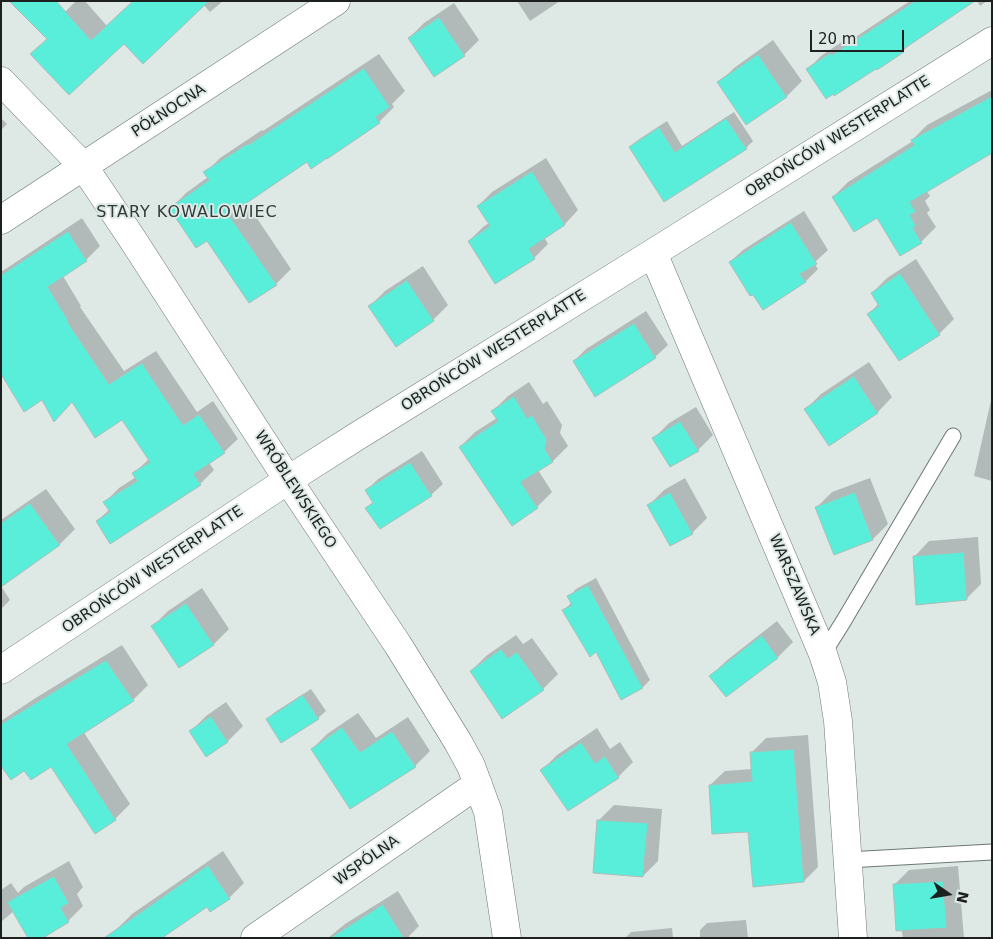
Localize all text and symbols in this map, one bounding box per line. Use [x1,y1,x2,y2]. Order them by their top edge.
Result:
scale bar [813,20,907,52]
text: 20 m [818,30,856,48]
street label: OBROŃCÓW WESTERPLATTE [742,72,934,202]
street label: PÓŁNOCNA [129,81,209,141]
district label: STARY KOWALOWIEC [94,203,280,223]
street label: OBROŃCÓW WESTERPLATTE [398,286,590,416]
street label: WRÓBLEWSKIEGO [250,428,340,552]
street label: OBROŃCÓW WESTERPLATTE [59,503,247,637]
street label: WARSZAWSKA [765,532,823,638]
street label: WSPÓLNA [331,832,403,890]
north arrow [923,869,973,919]
text: N [954,890,972,905]

